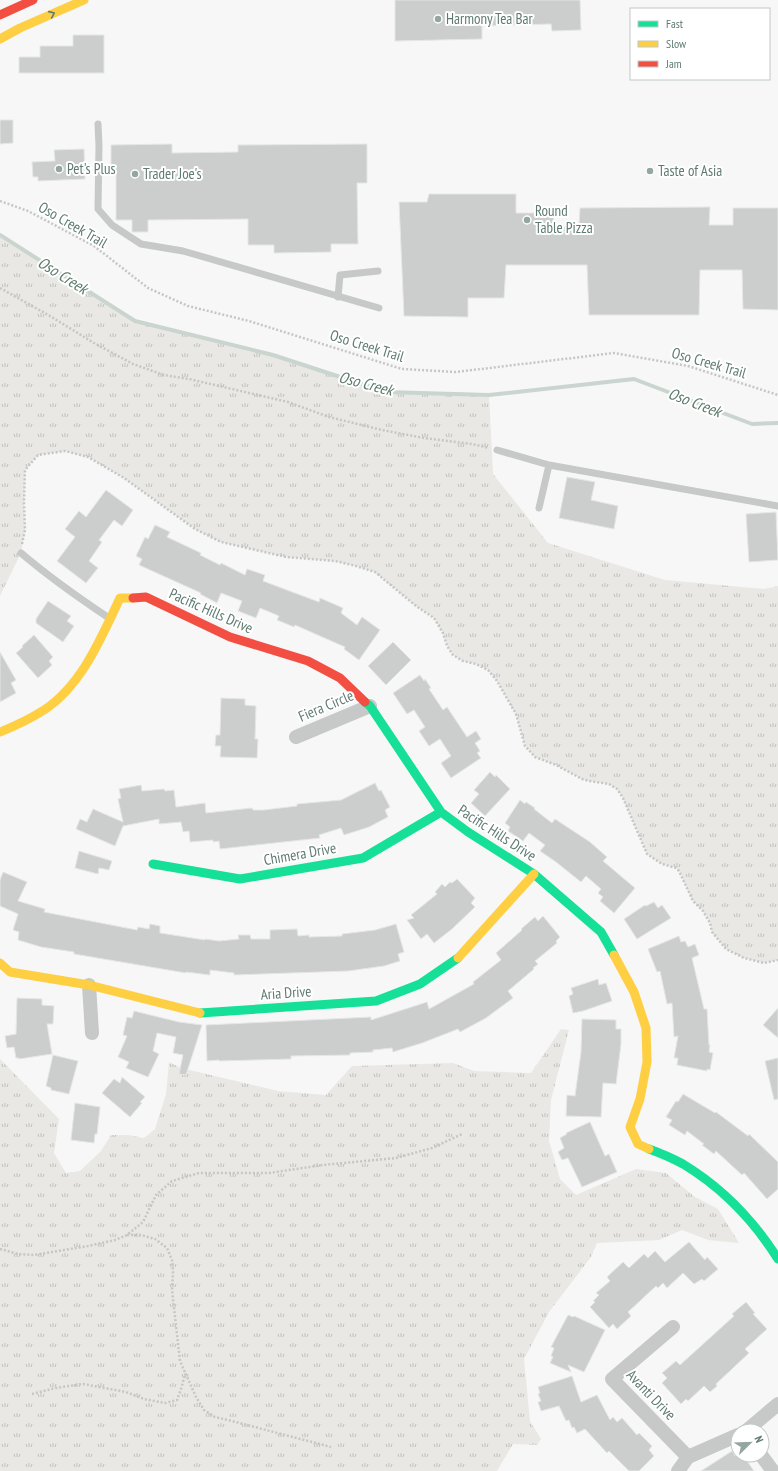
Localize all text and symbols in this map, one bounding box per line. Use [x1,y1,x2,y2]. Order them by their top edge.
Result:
legend [630,8,770,80]
place label: Harmony Tea Bar [446,9,534,28]
one-way arrow [47,11,55,19]
marker: Harmony Tea Bar [433,14,443,24]
text: Fast [666,16,684,31]
text: Slow [666,36,687,51]
text: Jam [665,56,682,71]
place label: Pet's Plus [67,159,116,178]
place label: Taste of Asia [658,161,722,180]
marker: Pet's Plus [54,164,64,174]
place label: Trader Joe's [143,164,202,183]
marker: Taste of Asia [645,166,655,176]
marker: Trader Joe's [130,169,140,179]
street label: Oso Creek Trail [35,197,112,252]
place label: Round Table Pizza [535,201,593,237]
marker: Round Table Pizza [522,215,532,225]
water label: Oso Creek [34,252,93,299]
street label: Oso Creek Trail [328,325,407,366]
street label: Oso Creek Trail [670,343,749,382]
water label: Oso Creek [337,366,397,400]
water label: Oso Creek [666,383,726,422]
street label: Pacific Hills Drive [166,584,256,637]
street label: Fiera Circle [295,685,356,726]
street label: Pacific Hills Drive [455,800,540,865]
street label: Chimera Drive [262,838,338,869]
street label: Aria Drive [260,981,312,1004]
street label: Avanti Drive [623,1365,680,1424]
north arrow [730,1423,770,1463]
text: N [752,1434,767,1445]

